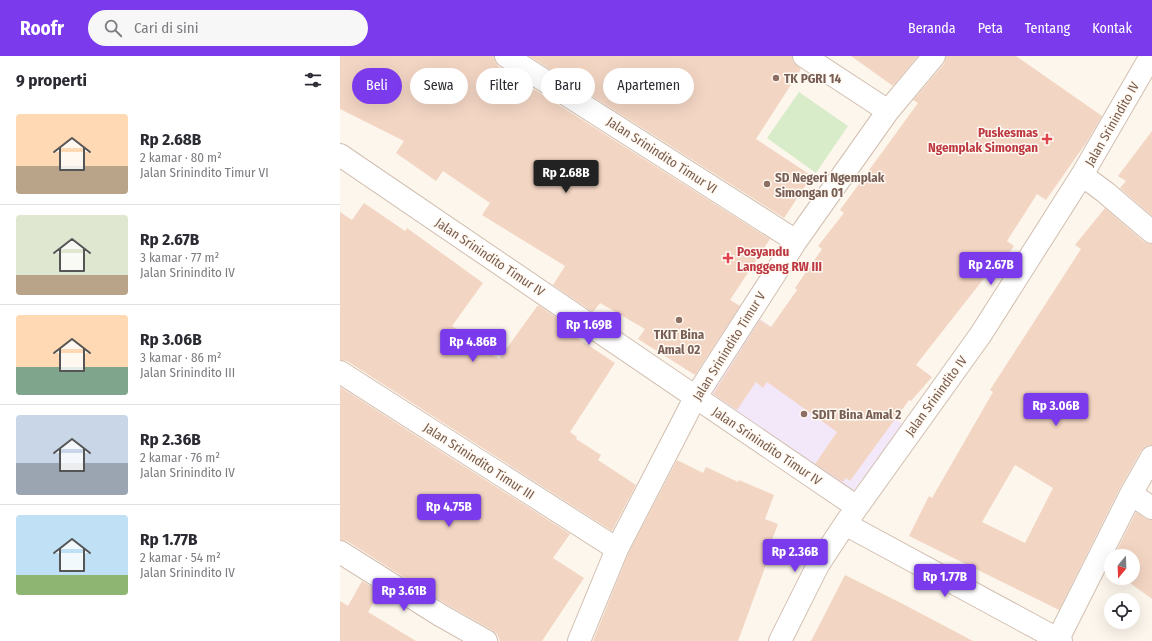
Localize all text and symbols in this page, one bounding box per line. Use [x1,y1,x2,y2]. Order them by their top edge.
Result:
search box [88,10,368,46]
text: Roofr [20,17,64,40]
icon: search [102,17,124,39]
text: Cari di sini [134,19,198,37]
text: Beranda [908,20,956,37]
text: Peta [978,20,1003,37]
text: Tentang [1025,20,1070,37]
text: Kontak [1092,20,1132,37]
chip: Beli [352,68,402,104]
chip: Sewa [410,68,468,104]
chip: Filter [476,68,533,104]
chip: Baru [541,68,595,104]
chip: Apartemen [603,68,694,104]
icon: filters [302,69,324,91]
text: 9 properti [16,70,87,91]
place label: TK PGRI 14 [784,71,841,86]
marker: TK PGRI 14 [771,73,781,83]
street label: Jalan Srinindito IV [1082,79,1142,169]
street label: Jalan Srinindito Timur VI [604,114,720,196]
place label: Puskesmas Ngemplak Simongan [928,125,1038,155]
text: Rp 2.68B [140,129,201,150]
icon: home [48,130,96,178]
marker: Puskesmas Ngemplak Simongan [1041,133,1053,145]
text: 2 kamar · 80 m² [140,150,222,165]
pin: Rp 2.68B [525,160,607,194]
text: Jalan Srinindito Timur VI [140,165,269,180]
text: Rp 2.68B [543,165,589,180]
place label: SD Negeri Ngemplak Simongan 01 [775,170,885,200]
marker: SD Negeri Ngemplak Simongan 01 [762,179,772,189]
street label: Jalan Srinindito Timur IV [433,215,548,299]
text: Rp 2.67B [140,229,199,250]
icon: home [48,231,96,279]
place label: Posyandu Langgeng RW III [737,244,822,274]
text: 3 kamar · 77 m² [140,250,219,265]
marker: Posyandu Langgeng RW III [722,252,734,264]
pin: Rp 2.67B [950,252,1032,286]
text: Rp 2.67B [968,257,1014,272]
text: Jalan Srinindito IV [140,265,235,280]
street label: Jalan Srinindito Timur V [689,289,769,403]
pin: Rp 1.69B [548,312,630,346]
marker: TKIT Bina Amal 02 [674,315,684,325]
text: Rp 1.69B [566,317,612,332]
place label: TKIT Bina Amal 02 [654,327,705,357]
text: Rp 3.06B [140,329,202,350]
pin: Rp 4.86B [432,329,514,363]
icon: home [48,331,96,379]
text: Rp 4.86B [449,334,497,349]
text: 3 kamar · 86 m² [140,350,222,365]
street label: Jalan Srinindito IV [902,353,970,439]
text: Jalan Srinindito III [140,365,235,380]
pin: Rp 3.06B [1015,393,1097,427]
text: Rp 3.06B [1032,398,1080,413]
street label: Jalan Srinindito Timur IV [710,404,825,488]
place label: SDIT Bina Amal 2 [812,407,901,422]
marker: SDIT Bina Amal 2 [799,409,809,419]
street label: Jalan Srinindito Timur III [421,420,537,502]
text: Rp 2.36B [140,429,201,450]
icon: home [48,431,96,479]
text: 2 kamar · 76 m² [140,450,220,465]
text: Jalan Srinindito IV [140,465,235,480]
pin: Rp 4.75B [408,494,490,528]
text: Rp 4.75B [426,499,472,514]
text: Rp 1.77B [140,529,197,550]
icon: home [48,531,96,579]
pin: Rp 2.36B [754,539,836,573]
text: Rp 2.36B [772,544,818,559]
north arrow [1104,549,1140,585]
map controls [1104,549,1140,629]
text: 2 kamar · 54 m² [140,550,221,565]
pin: Rp 1.77B [904,564,986,598]
text: Jalan Srinindito IV [140,565,235,580]
text: Rp 1.77B [923,569,967,584]
pin: Rp 3.61B [363,578,445,612]
text: Rp 3.61B [382,583,426,598]
button: locate [1104,593,1140,629]

